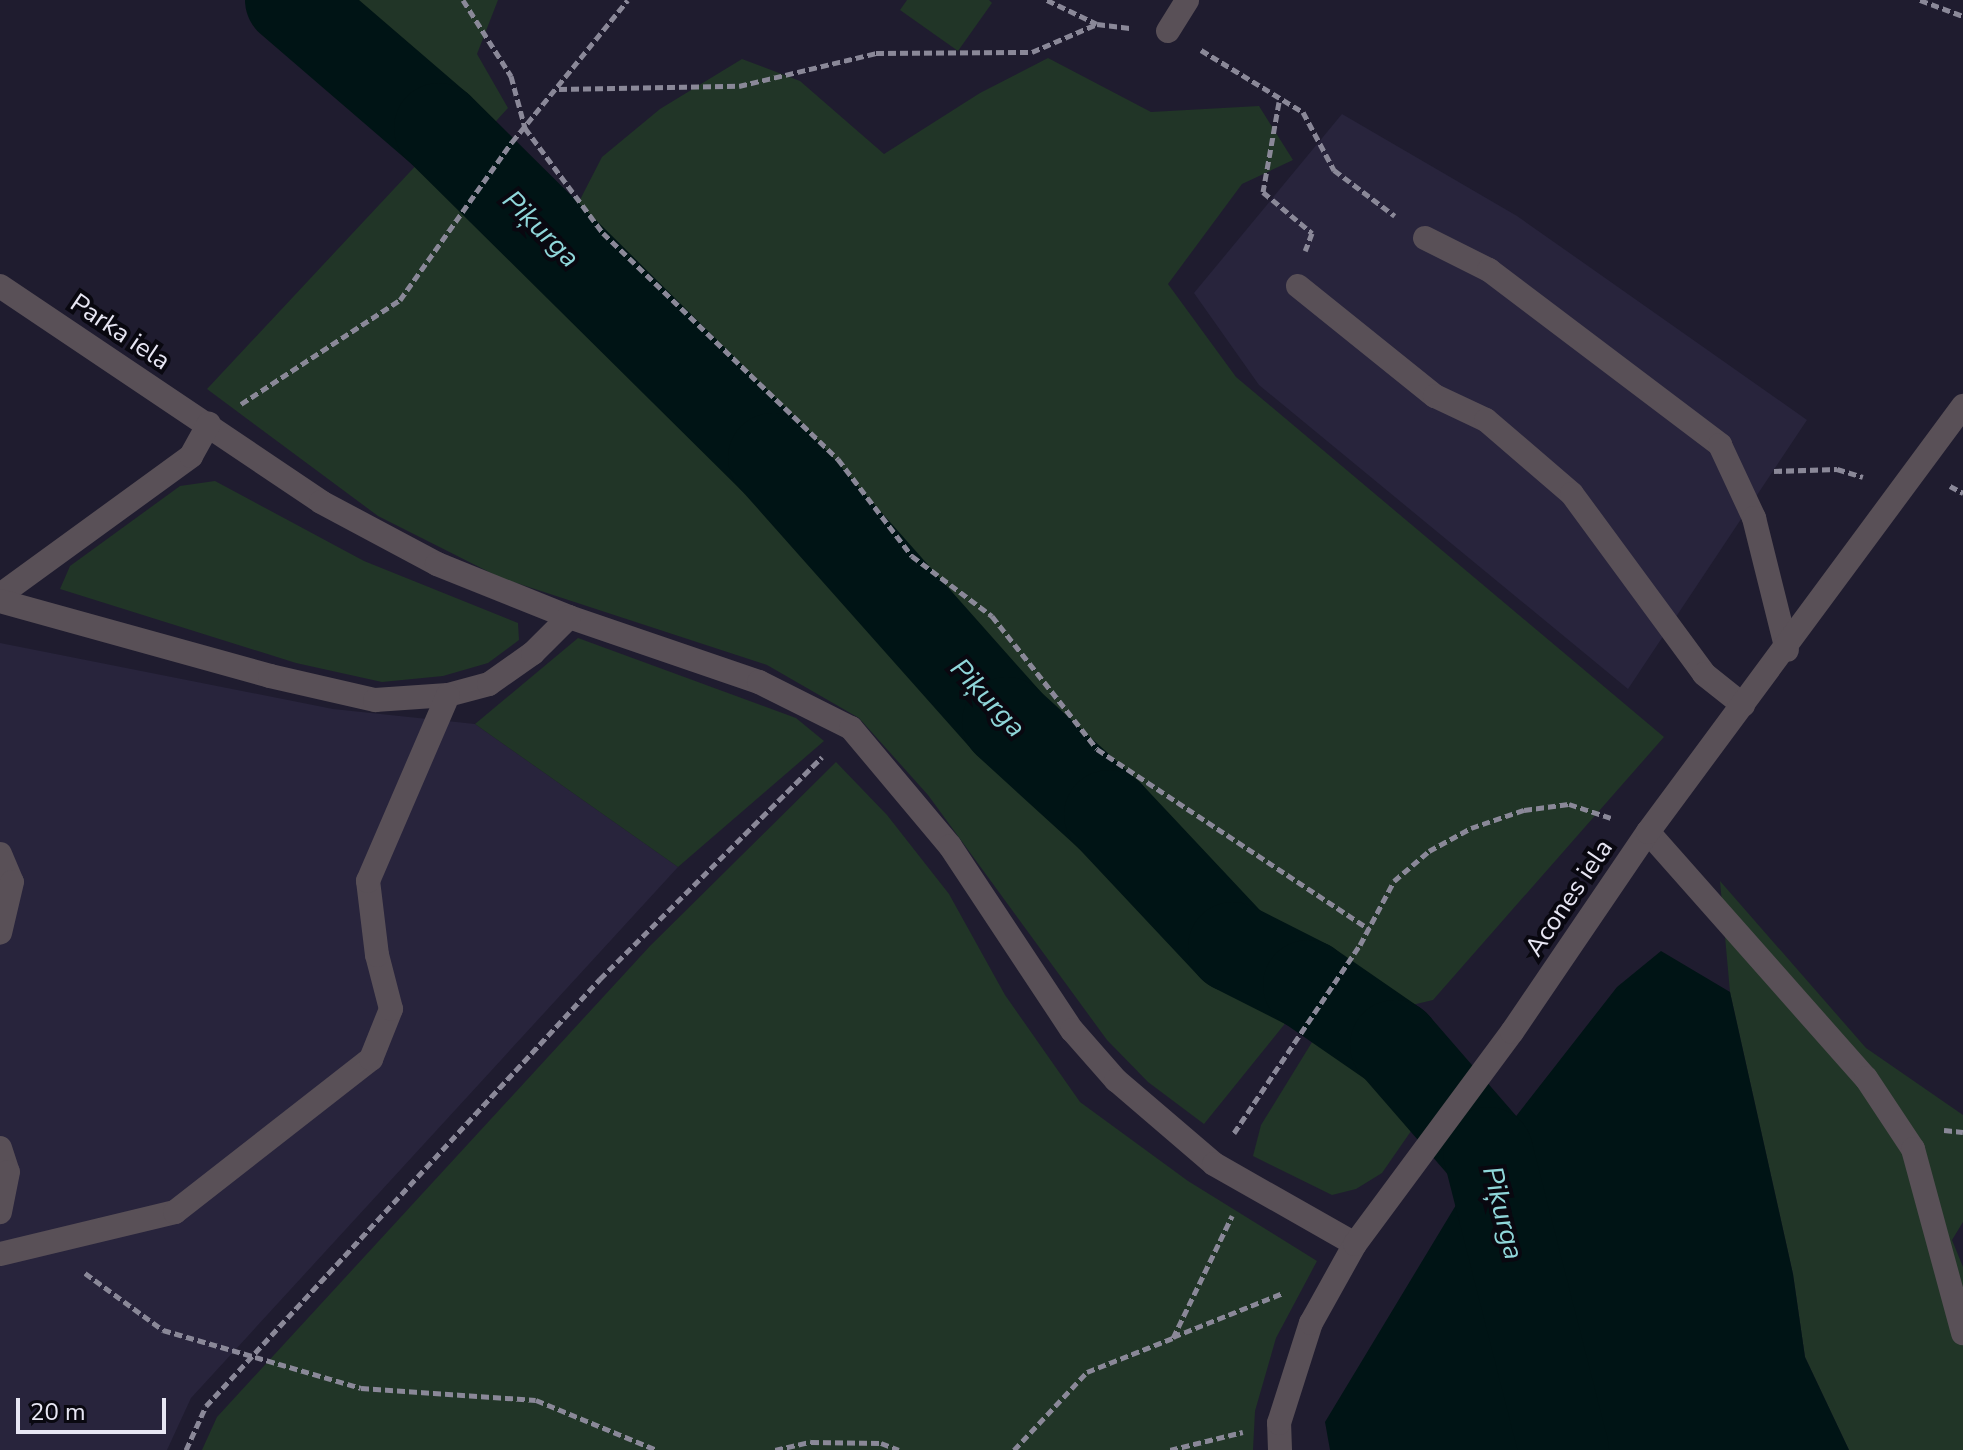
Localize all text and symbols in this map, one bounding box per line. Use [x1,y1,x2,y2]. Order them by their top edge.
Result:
water label: Piķurga [496,184,586,274]
street label: Parka iela [64,287,176,377]
water label: Piķurga [943,652,1033,744]
street label: Acones iela [1519,834,1619,962]
water label: Piķurga [1475,1163,1531,1263]
scale bar [20,1382,170,1432]
text: 20 m [30,1396,86,1428]

